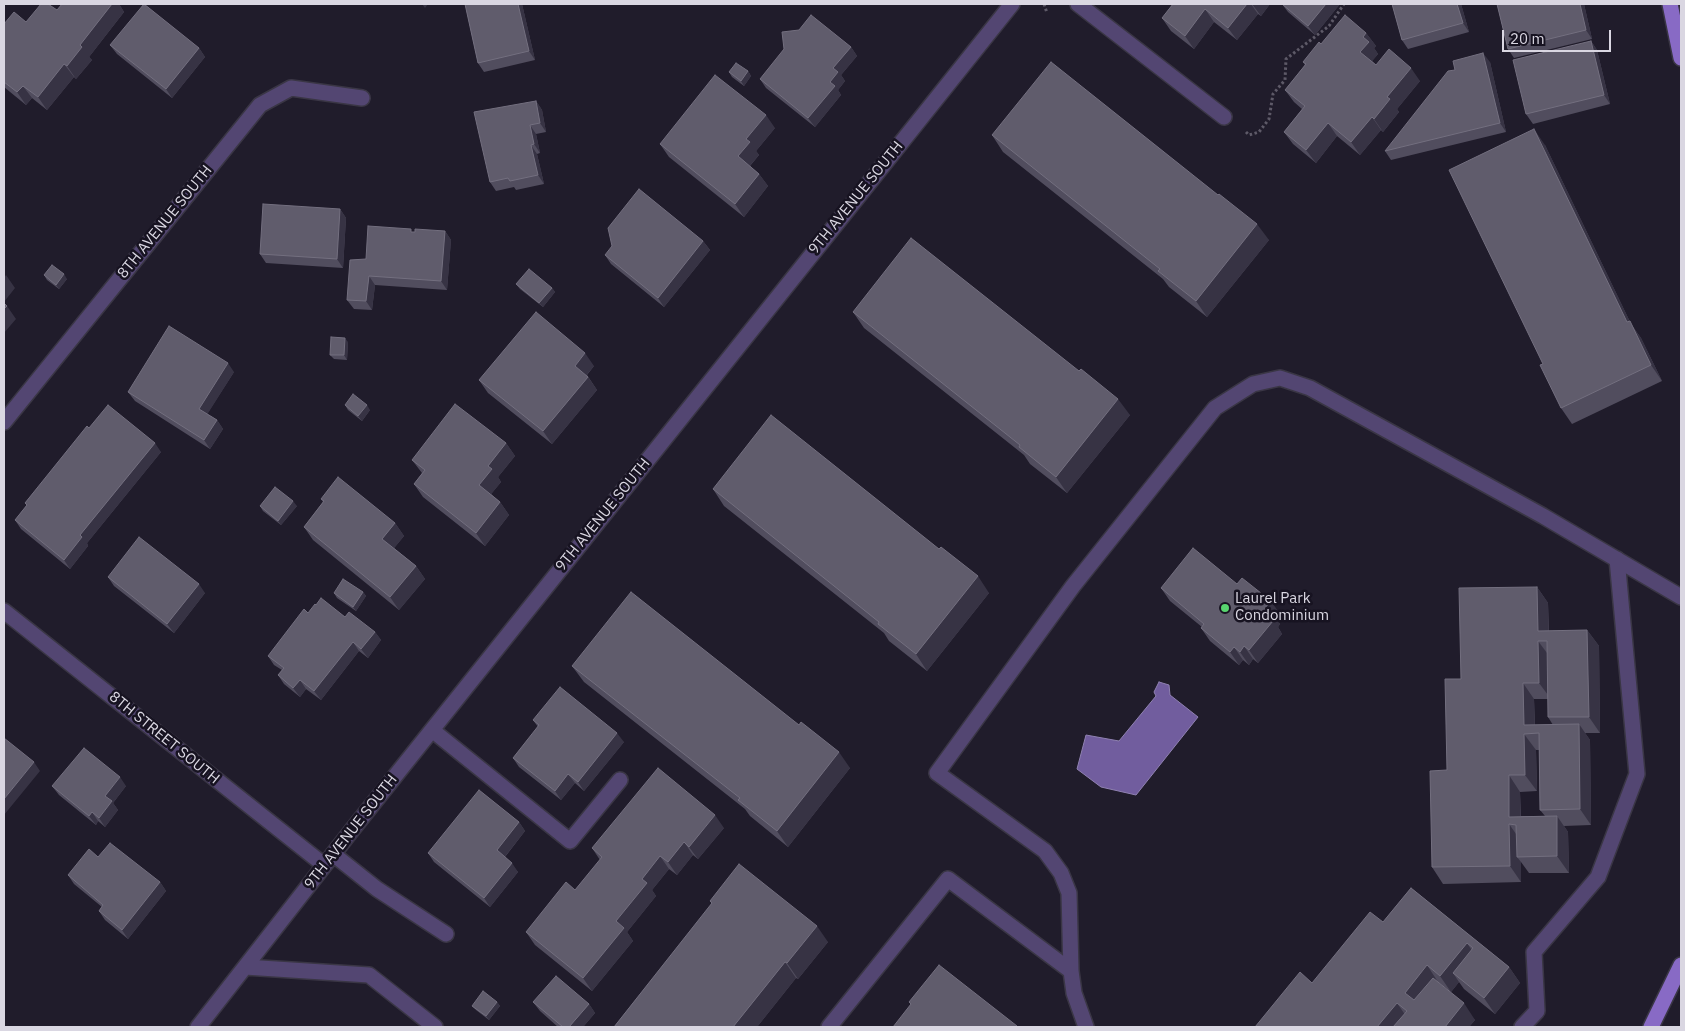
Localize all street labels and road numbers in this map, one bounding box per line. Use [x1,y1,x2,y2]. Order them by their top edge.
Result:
street label: 9TH AVENUE SOUTH [805,138,907,258]
street label: 8TH AVENUE SOUTH [114,162,216,282]
street label: 9TH AVENUE SOUTH [552,455,654,575]
street label: 8TH STREET SOUTH [105,688,223,788]
street label: 9TH AVENUE SOUTH [301,771,401,893]

